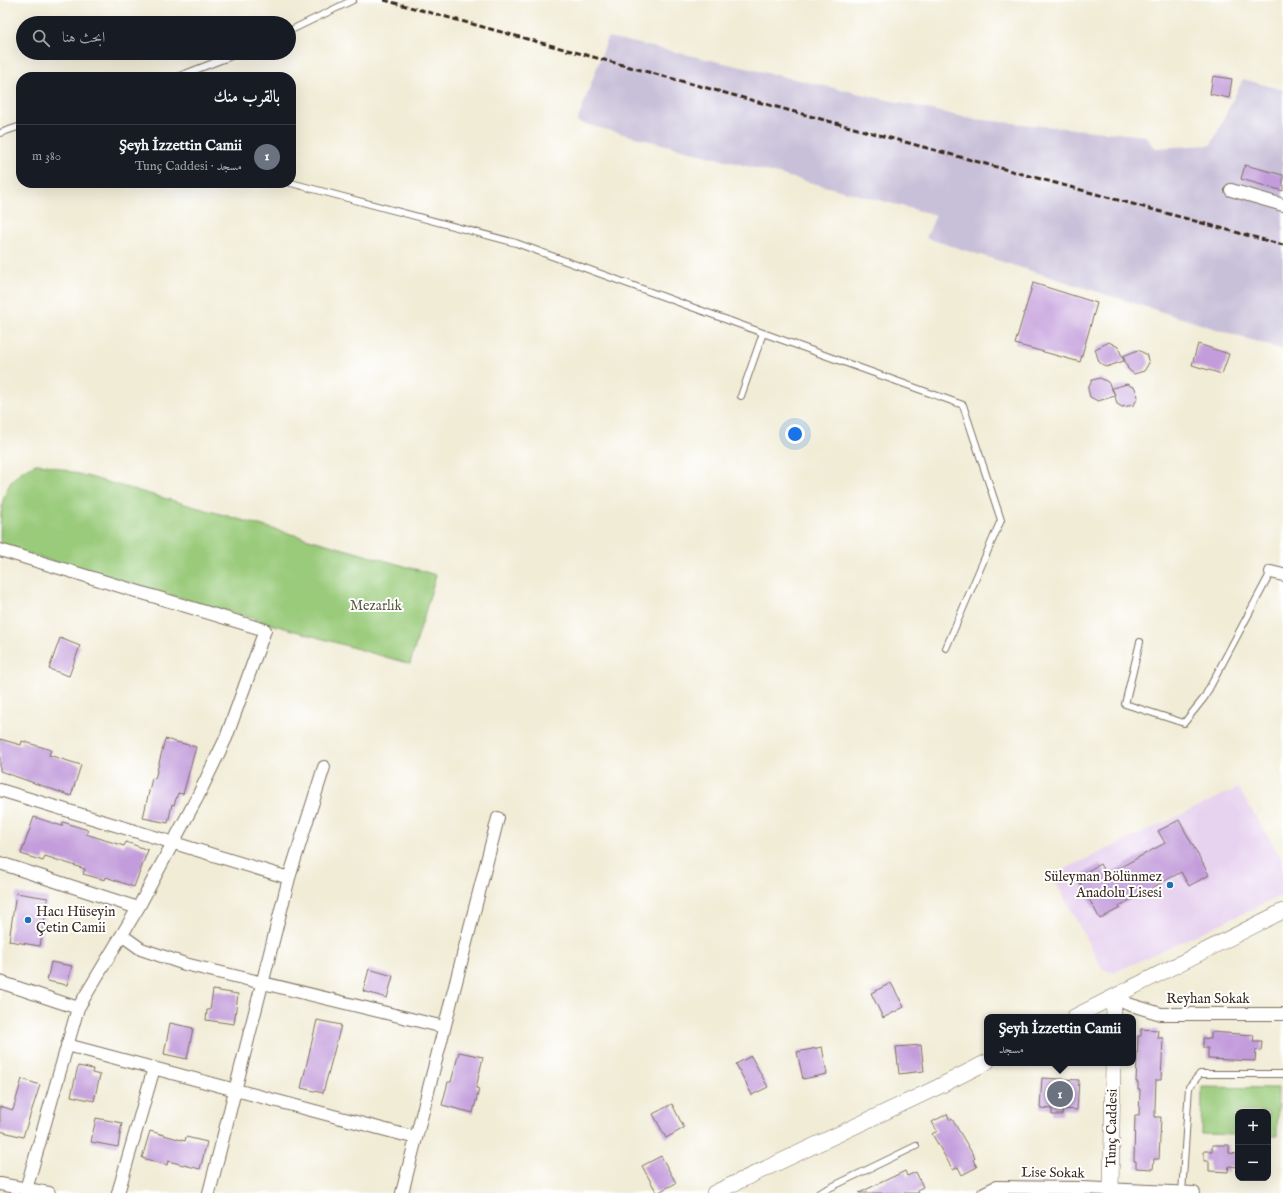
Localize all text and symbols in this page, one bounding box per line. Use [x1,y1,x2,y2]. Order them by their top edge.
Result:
search box [16,16,296,60]
icon: search [30,27,52,49]
text: ابحث هنا [62,28,105,47]
text: بالقرب منك [213,87,280,108]
text: Şeyh İzzettin Camii [119,136,242,155]
text: 380 m [32,148,61,165]
text: 1 [265,148,269,165]
text: مسجد · Tunç Caddesi [135,158,242,175]
your location [785,424,805,444]
park label: Mezarlık [350,597,403,615]
place label: Süleyman Bölünmez Anadolu Lisesi [1044,868,1163,902]
marker: Süleyman Bölünmez Anadolu Lisesi [1165,880,1175,890]
place label: Hacı Hüseyin Çetin Camii [36,903,116,937]
marker: Hacı Hüseyin Çetin Camii [23,915,33,925]
street label: Reyhan Sokak [1166,990,1250,1008]
popup [984,1014,1136,1066]
text: Şeyh İzzettin Camii [999,1019,1121,1038]
text: مسجد [999,1041,1024,1058]
pin: 1 [1047,1079,1073,1109]
street label: Tunç Caddesi [1102,1088,1122,1168]
map controls [1235,1109,1271,1181]
button: + [1235,1109,1271,1145]
button: − [1235,1145,1271,1181]
street label: Lise Sokak [1021,1163,1086,1183]

